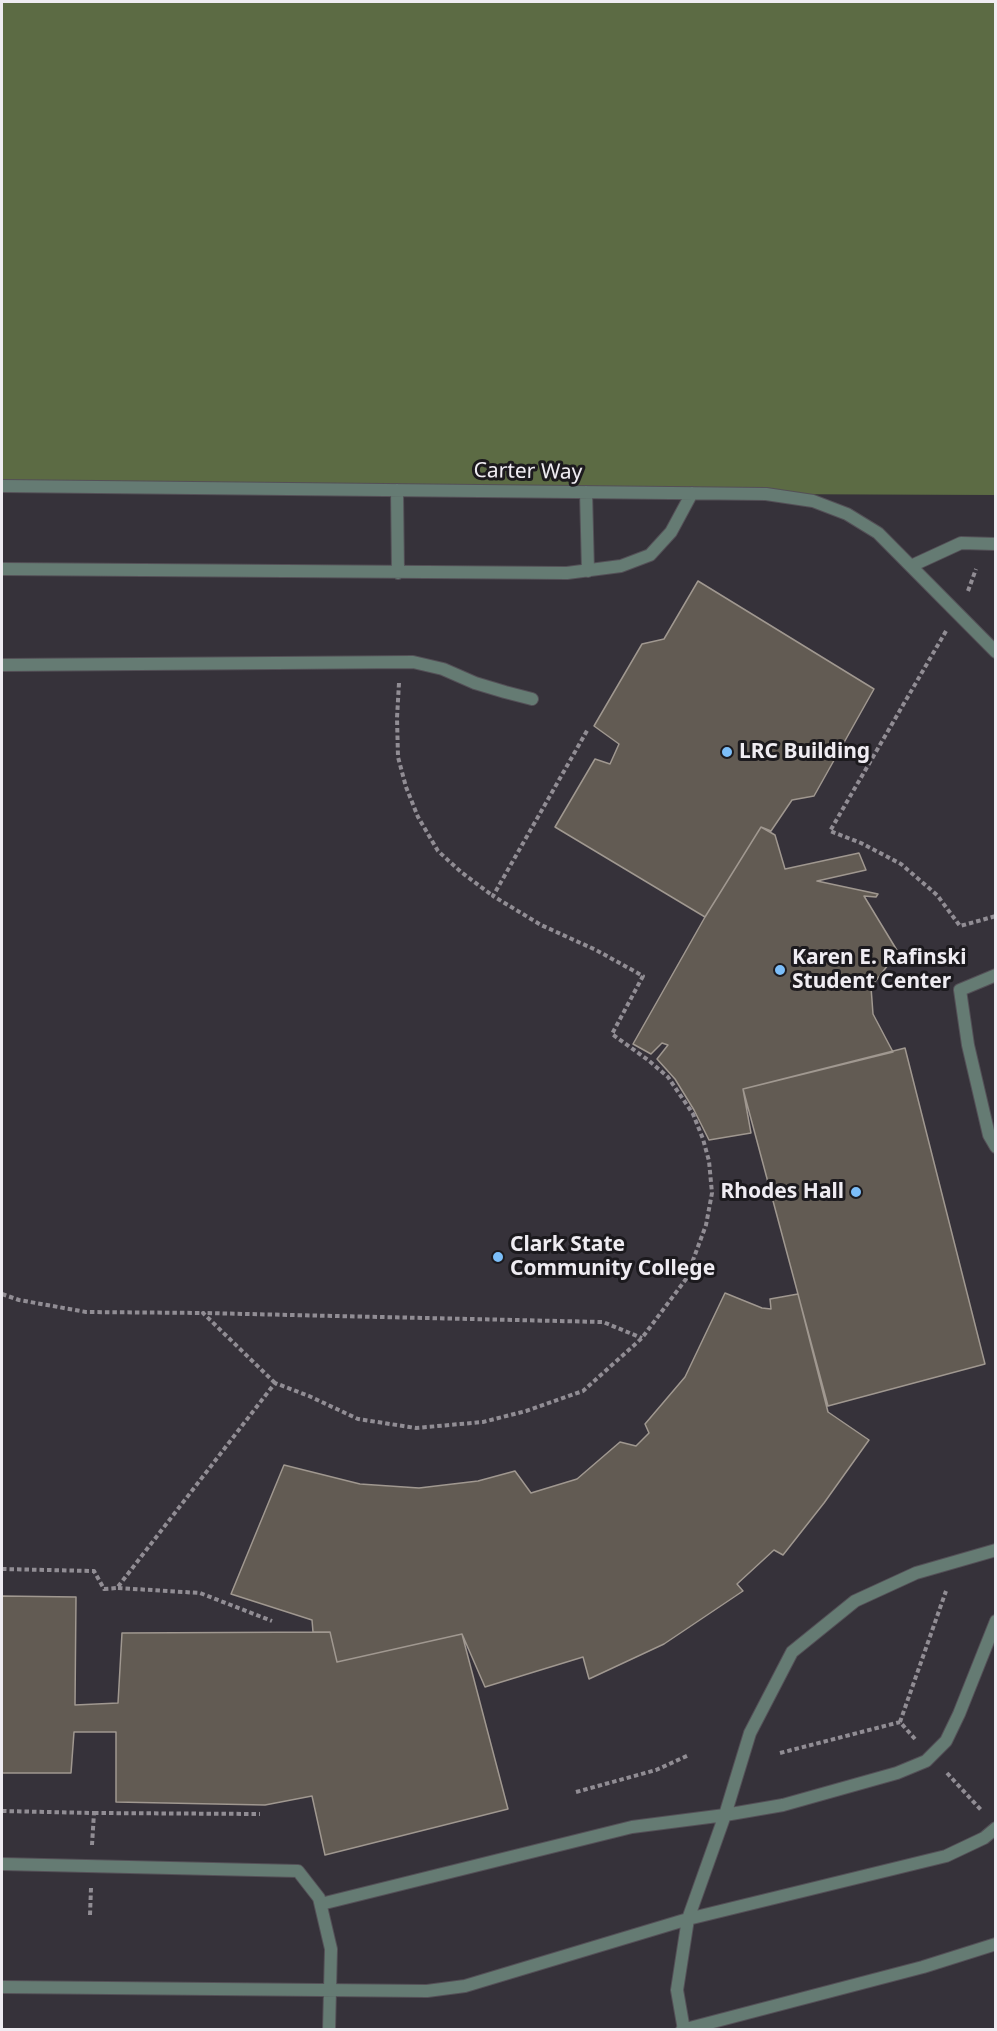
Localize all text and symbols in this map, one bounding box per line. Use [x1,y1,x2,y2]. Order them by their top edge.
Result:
street label: Carter Way [473,458,583,486]
place label: LRC Building [739,739,870,765]
marker: LRC Building [720,745,734,759]
place label: Karen E. Rafinski Student Center [792,945,966,995]
marker: Karen E. Rafinski Student Center [773,963,787,977]
place label: Rhodes Hall [720,1179,844,1205]
marker: Rhodes Hall [849,1185,863,1199]
place label: Clark State Community College [510,1232,715,1282]
marker: Clark State Community College [491,1250,505,1264]

